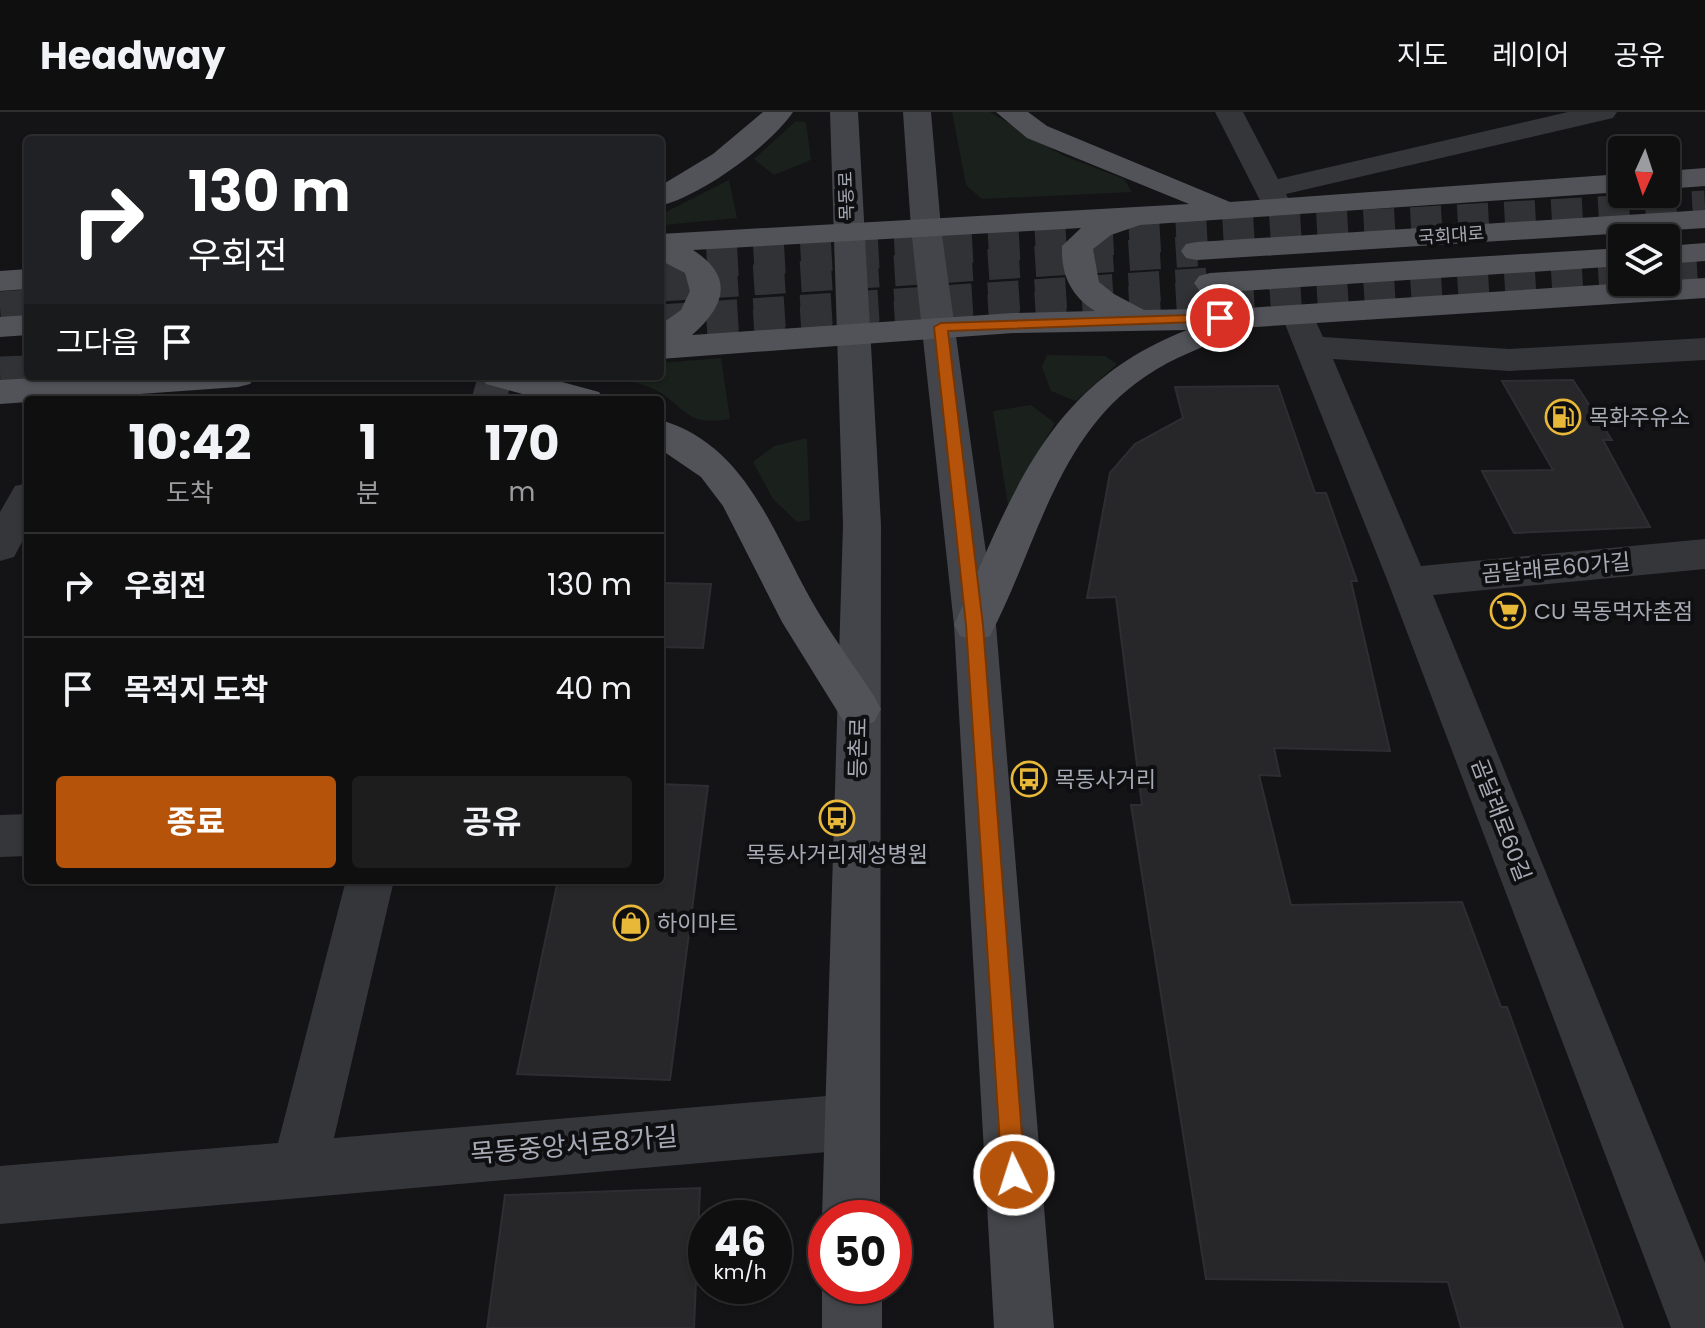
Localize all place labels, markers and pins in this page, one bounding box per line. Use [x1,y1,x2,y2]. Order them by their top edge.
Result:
pin [1186,284,1254,352]
fuel station icon: 목화주유소 [1544,398,1582,436]
place label: 목화주유소 [1589,402,1690,433]
supermarket icon: CU 목동먹자촌점 [1489,592,1527,630]
place label: CU 목동먹자촌점 [1534,596,1693,627]
bus stop icon: 목동사거리 [1010,760,1048,798]
place label: 목동사거리 [1055,764,1156,795]
bus stop icon: 목동사거리제성병원 [818,799,856,837]
place label: 목동사거리제성병원 [746,839,928,870]
shop icon: 하이마트 [612,904,650,942]
place label: 하이마트 [657,908,738,939]

